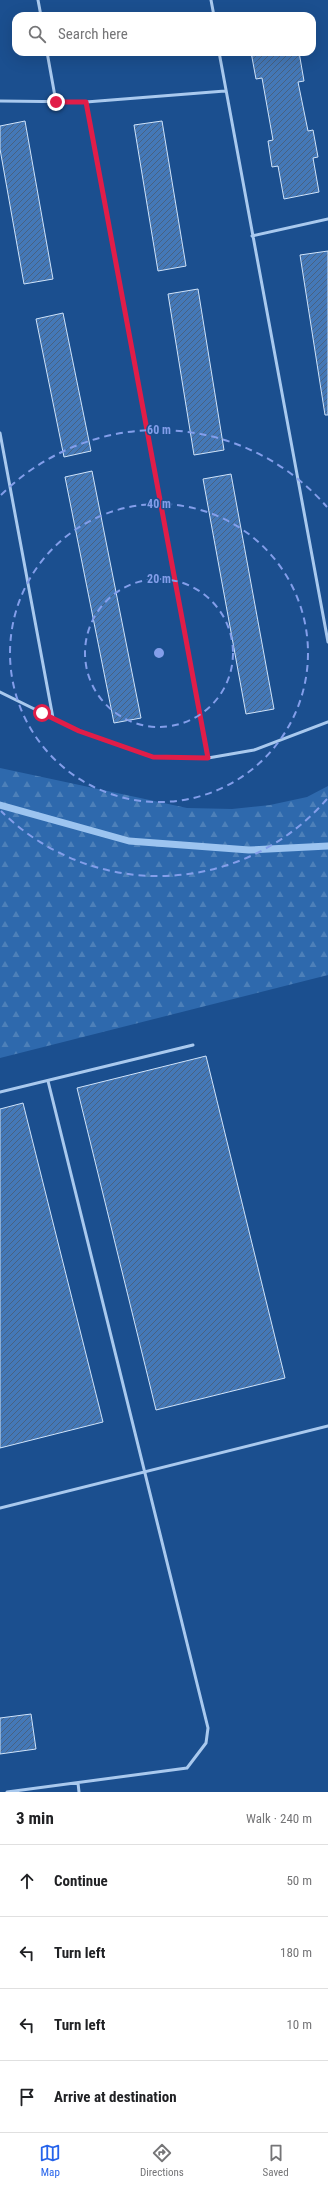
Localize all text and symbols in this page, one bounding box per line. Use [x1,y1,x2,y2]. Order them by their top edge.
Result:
search box [12,12,316,56]
icon: search [26,23,48,45]
text: Search here [58,25,128,43]
route end [47,93,65,111]
text: 60 m [147,423,171,437]
text: 40 m [147,497,171,511]
text: 20 m [147,572,171,586]
centre of rings [152,646,166,660]
route start [33,704,51,722]
text: 3 min [16,1808,54,1828]
text: Walk · 240 m [246,1811,312,1826]
icon: ahead [16,1870,38,1892]
text: Continue [54,1872,108,1890]
text: 50 m [286,1873,312,1888]
icon: left [16,1942,38,1964]
text: Turn left [54,1944,105,1962]
text: 180 m [280,1945,312,1960]
icon: left [16,2014,38,2036]
text: Turn left [54,2016,105,2034]
text: 10 m [286,2017,312,2032]
icon: arrive [16,2086,38,2108]
text: Arrive at destination [54,2088,177,2106]
tab: Map [39,2142,61,2179]
tab: Directions [140,2142,184,2179]
tab: Saved [263,2142,289,2179]

